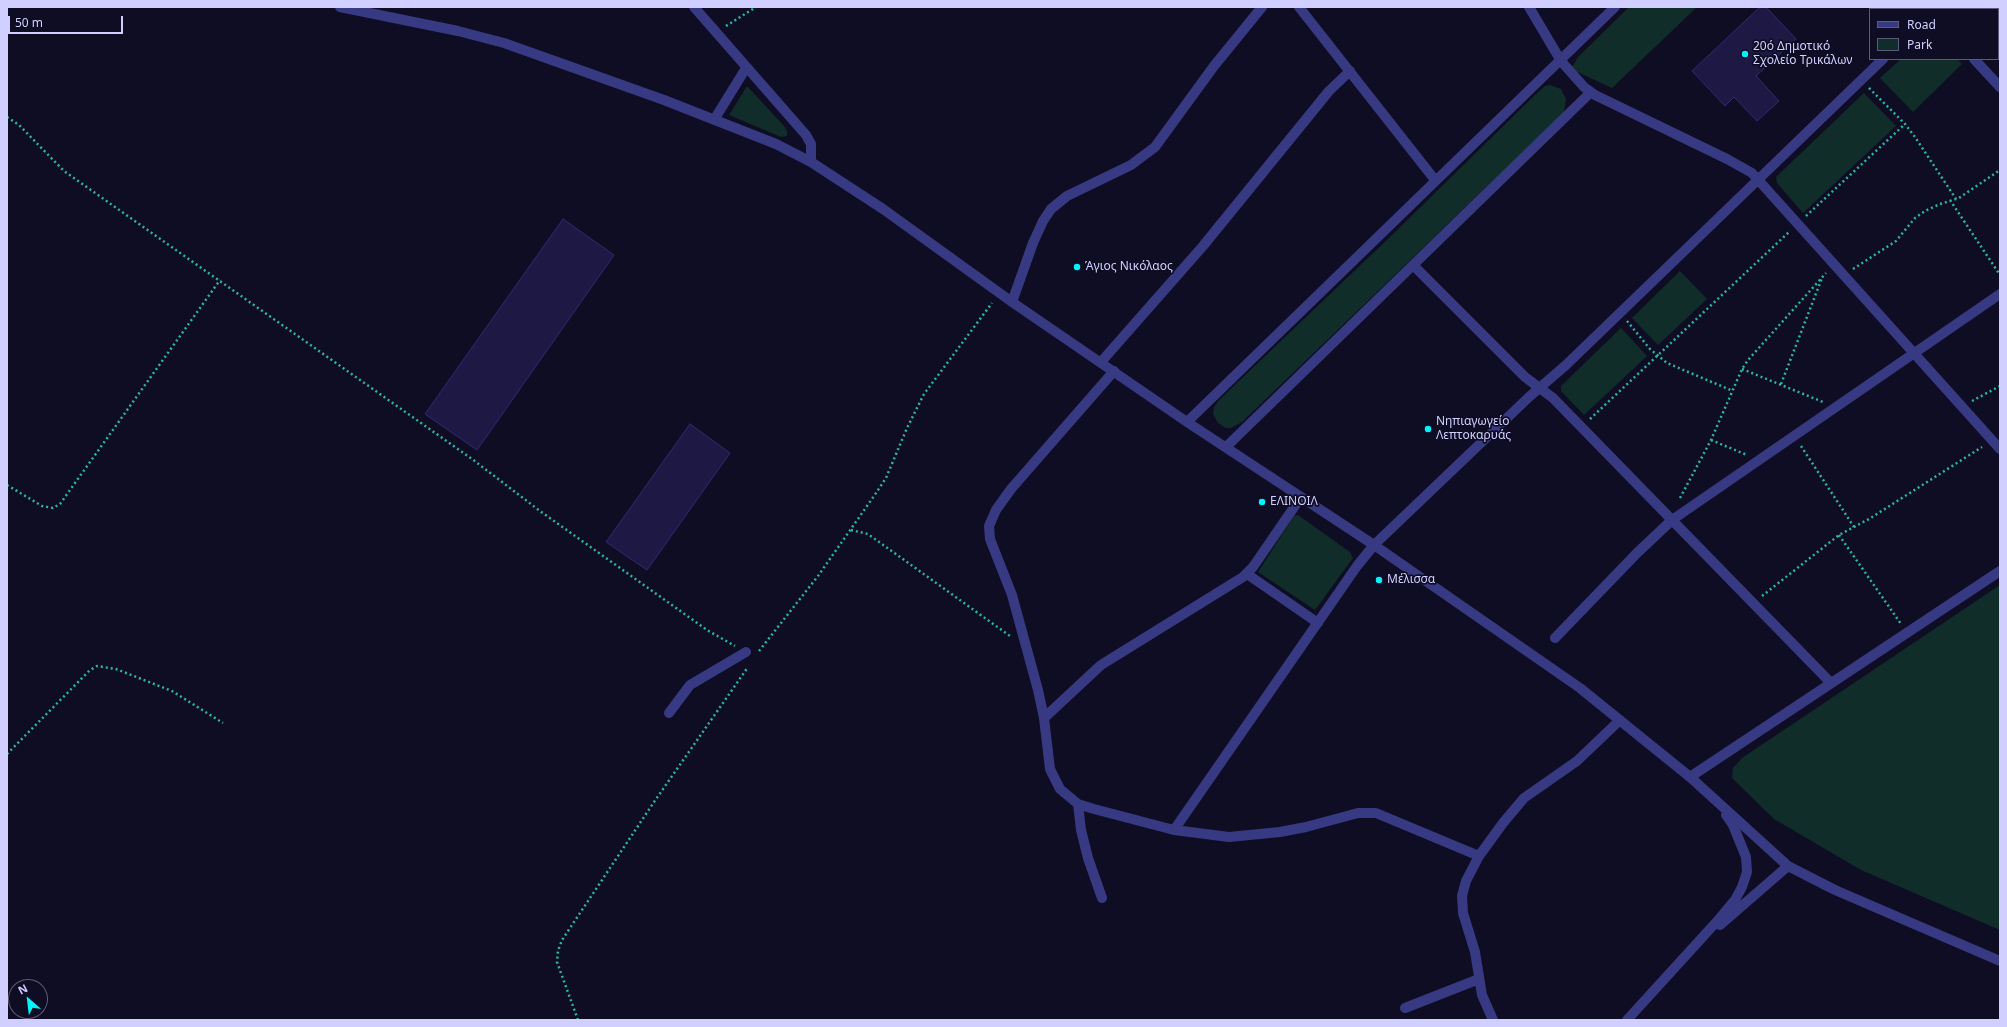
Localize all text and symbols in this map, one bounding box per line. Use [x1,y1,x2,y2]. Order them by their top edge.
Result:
scale bar [10,8,125,34]
legend [1869,8,1999,60]
text: 50 m [15,14,43,31]
text: Road [1907,16,1936,33]
text: Park [1907,36,1932,53]
place label: 20ό Δημοτικό Σχολείο Τρικάλων [1753,40,1852,68]
marker: 20ό Δημοτικό Σχολείο Τρικάλων [1740,49,1750,59]
place label: Άγιος Νικόλαος [1085,260,1173,274]
marker: Άγιος Νικόλαος [1072,262,1082,272]
place label: Νηπιαγωγείο Λεπτοκαρυάς [1436,415,1511,443]
marker: Νηπιαγωγείο Λεπτοκαρυάς [1423,424,1433,434]
place label: ΕΛΙΝΟΙΛ [1270,495,1318,509]
marker: ΕΛΙΝΟΙΛ [1257,497,1267,507]
place label: Μέλισσα [1387,573,1435,587]
marker: Μέλισσα [1374,575,1384,585]
north arrow [8,979,48,1019]
text: N [15,980,30,998]

